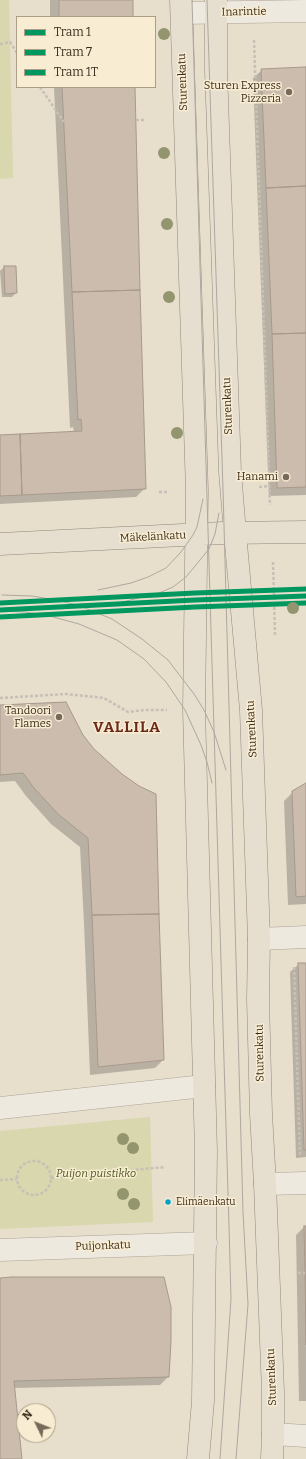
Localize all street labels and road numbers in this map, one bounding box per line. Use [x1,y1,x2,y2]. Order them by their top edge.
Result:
street label: Inarintie [221,5,267,19]
street label: Sturenkatu [175,53,191,111]
street label: Sturenkatu [220,377,236,435]
street label: Mäkelänkatu [120,529,186,545]
street label: Sturenkatu [244,700,260,758]
street label: Sturenkatu [253,1024,267,1082]
street label: Puijonkatu [75,1238,131,1254]
street label: Sturenkatu [264,1348,280,1406]

